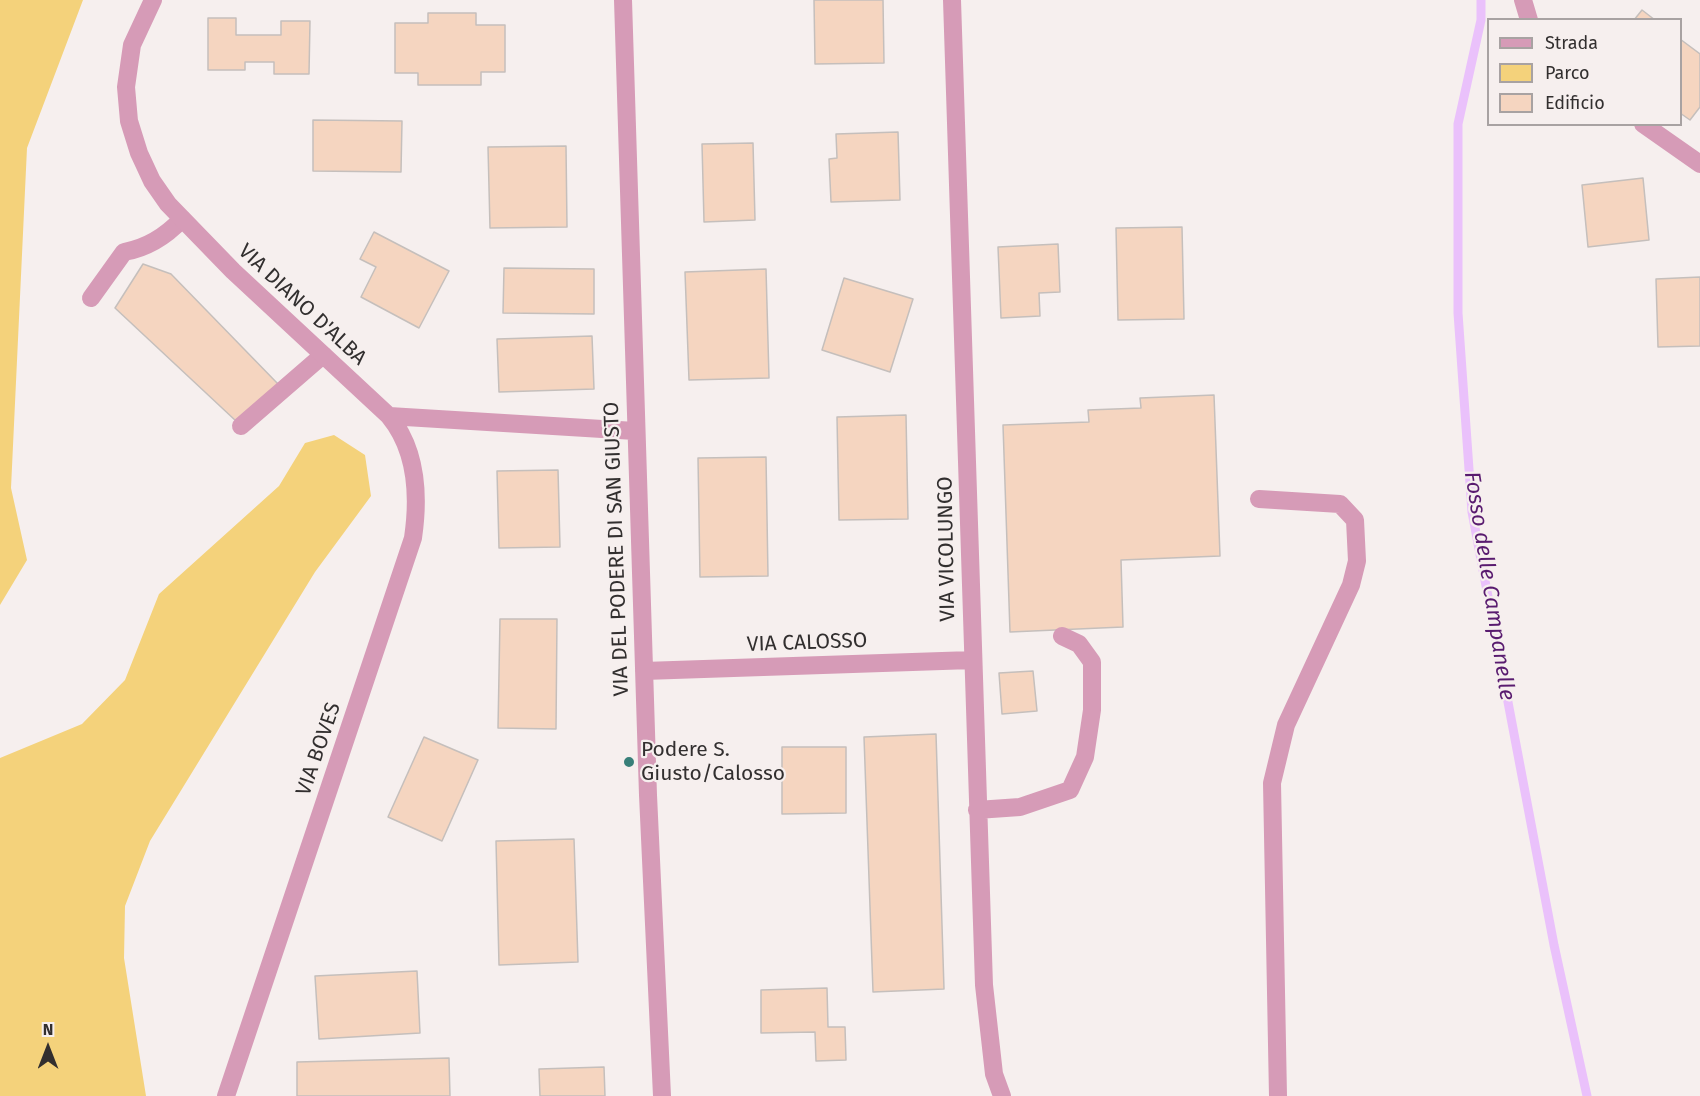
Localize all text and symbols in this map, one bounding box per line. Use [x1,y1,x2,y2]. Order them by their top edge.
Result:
legend [1487,18,1682,126]
text: Strada [1545,32,1598,54]
text: Parco [1545,62,1589,84]
text: Edificio [1545,92,1605,114]
street label: VIA DIANO D'ALBA [233,239,371,371]
street label: VIA DEL PODERE DI SAN GIUSTO [599,401,635,697]
water label: Fosso delle Campanelle [1458,470,1520,702]
street label: VIA VICOLUNGO [933,476,961,622]
street label: VIA CALOSSO [746,628,868,658]
street label: VIA BOVES [291,699,347,799]
place label: Podere S. Giusto/Calosso [641,737,785,787]
marker: Podere S. Giusto/Calosso [622,755,636,769]
north arrow [18,1018,78,1078]
text: N [43,1020,53,1039]

